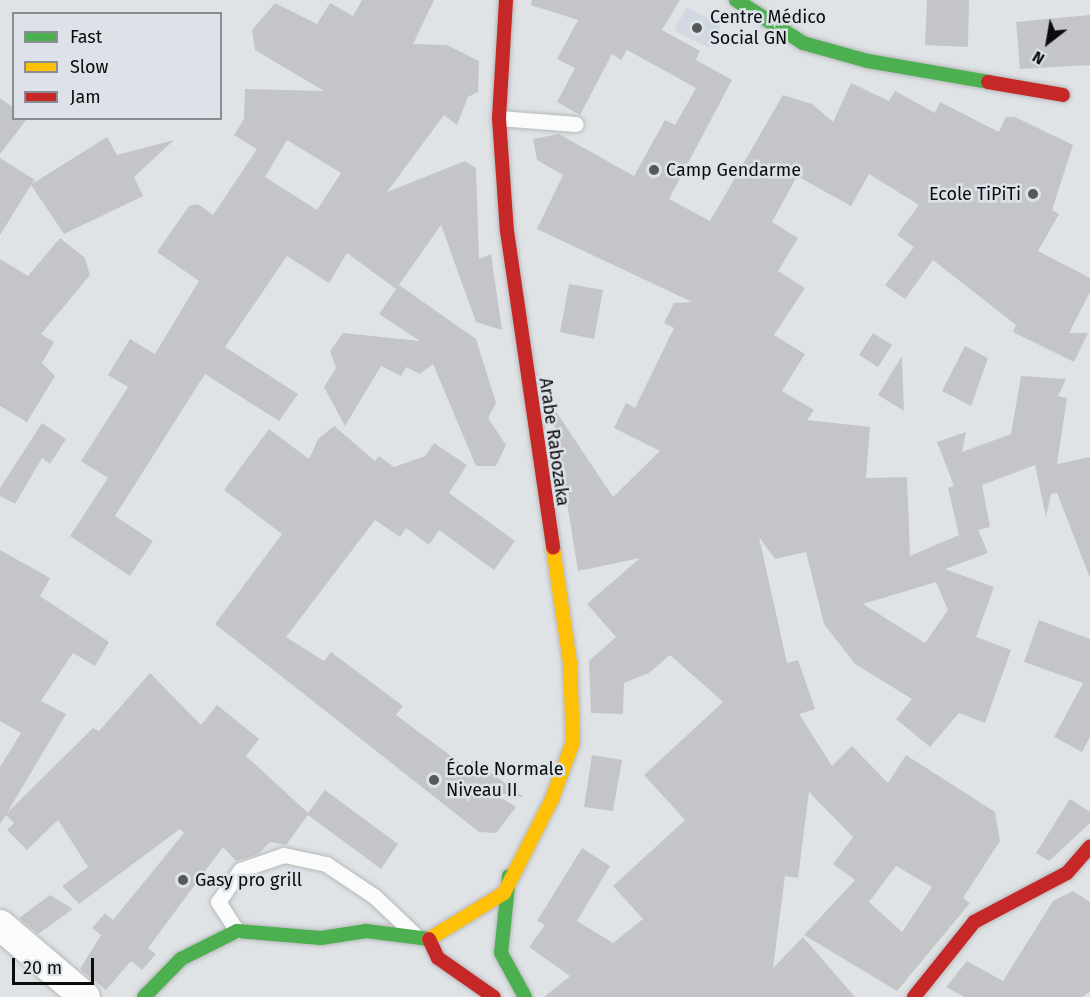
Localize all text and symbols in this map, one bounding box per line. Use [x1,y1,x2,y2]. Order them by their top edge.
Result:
place label: Centre Médico Social GN [710,7,826,50]
legend [12,12,222,120]
north arrow [1018,12,1078,72]
marker: Centre Médico Social GN [688,19,706,37]
text: Fast [70,26,102,48]
text: N [1029,47,1048,69]
text: Slow [70,56,108,78]
text: Jam [70,86,101,108]
place label: Camp Gendarme [666,159,801,181]
marker: Camp Gendarme [647,163,661,177]
place label: Ecole TiPiTi [929,183,1021,205]
marker: Ecole TiPiTi [1026,187,1040,201]
street label: Arabe Rabozaka [534,376,574,508]
place label: École Normale Niveau II [446,759,564,802]
marker: École Normale Niveau II [427,773,441,787]
place label: Gasy pro grill [195,869,302,891]
marker: Gasy pro grill [176,873,190,887]
scale bar [15,946,98,984]
text: 20 m [23,957,62,979]

